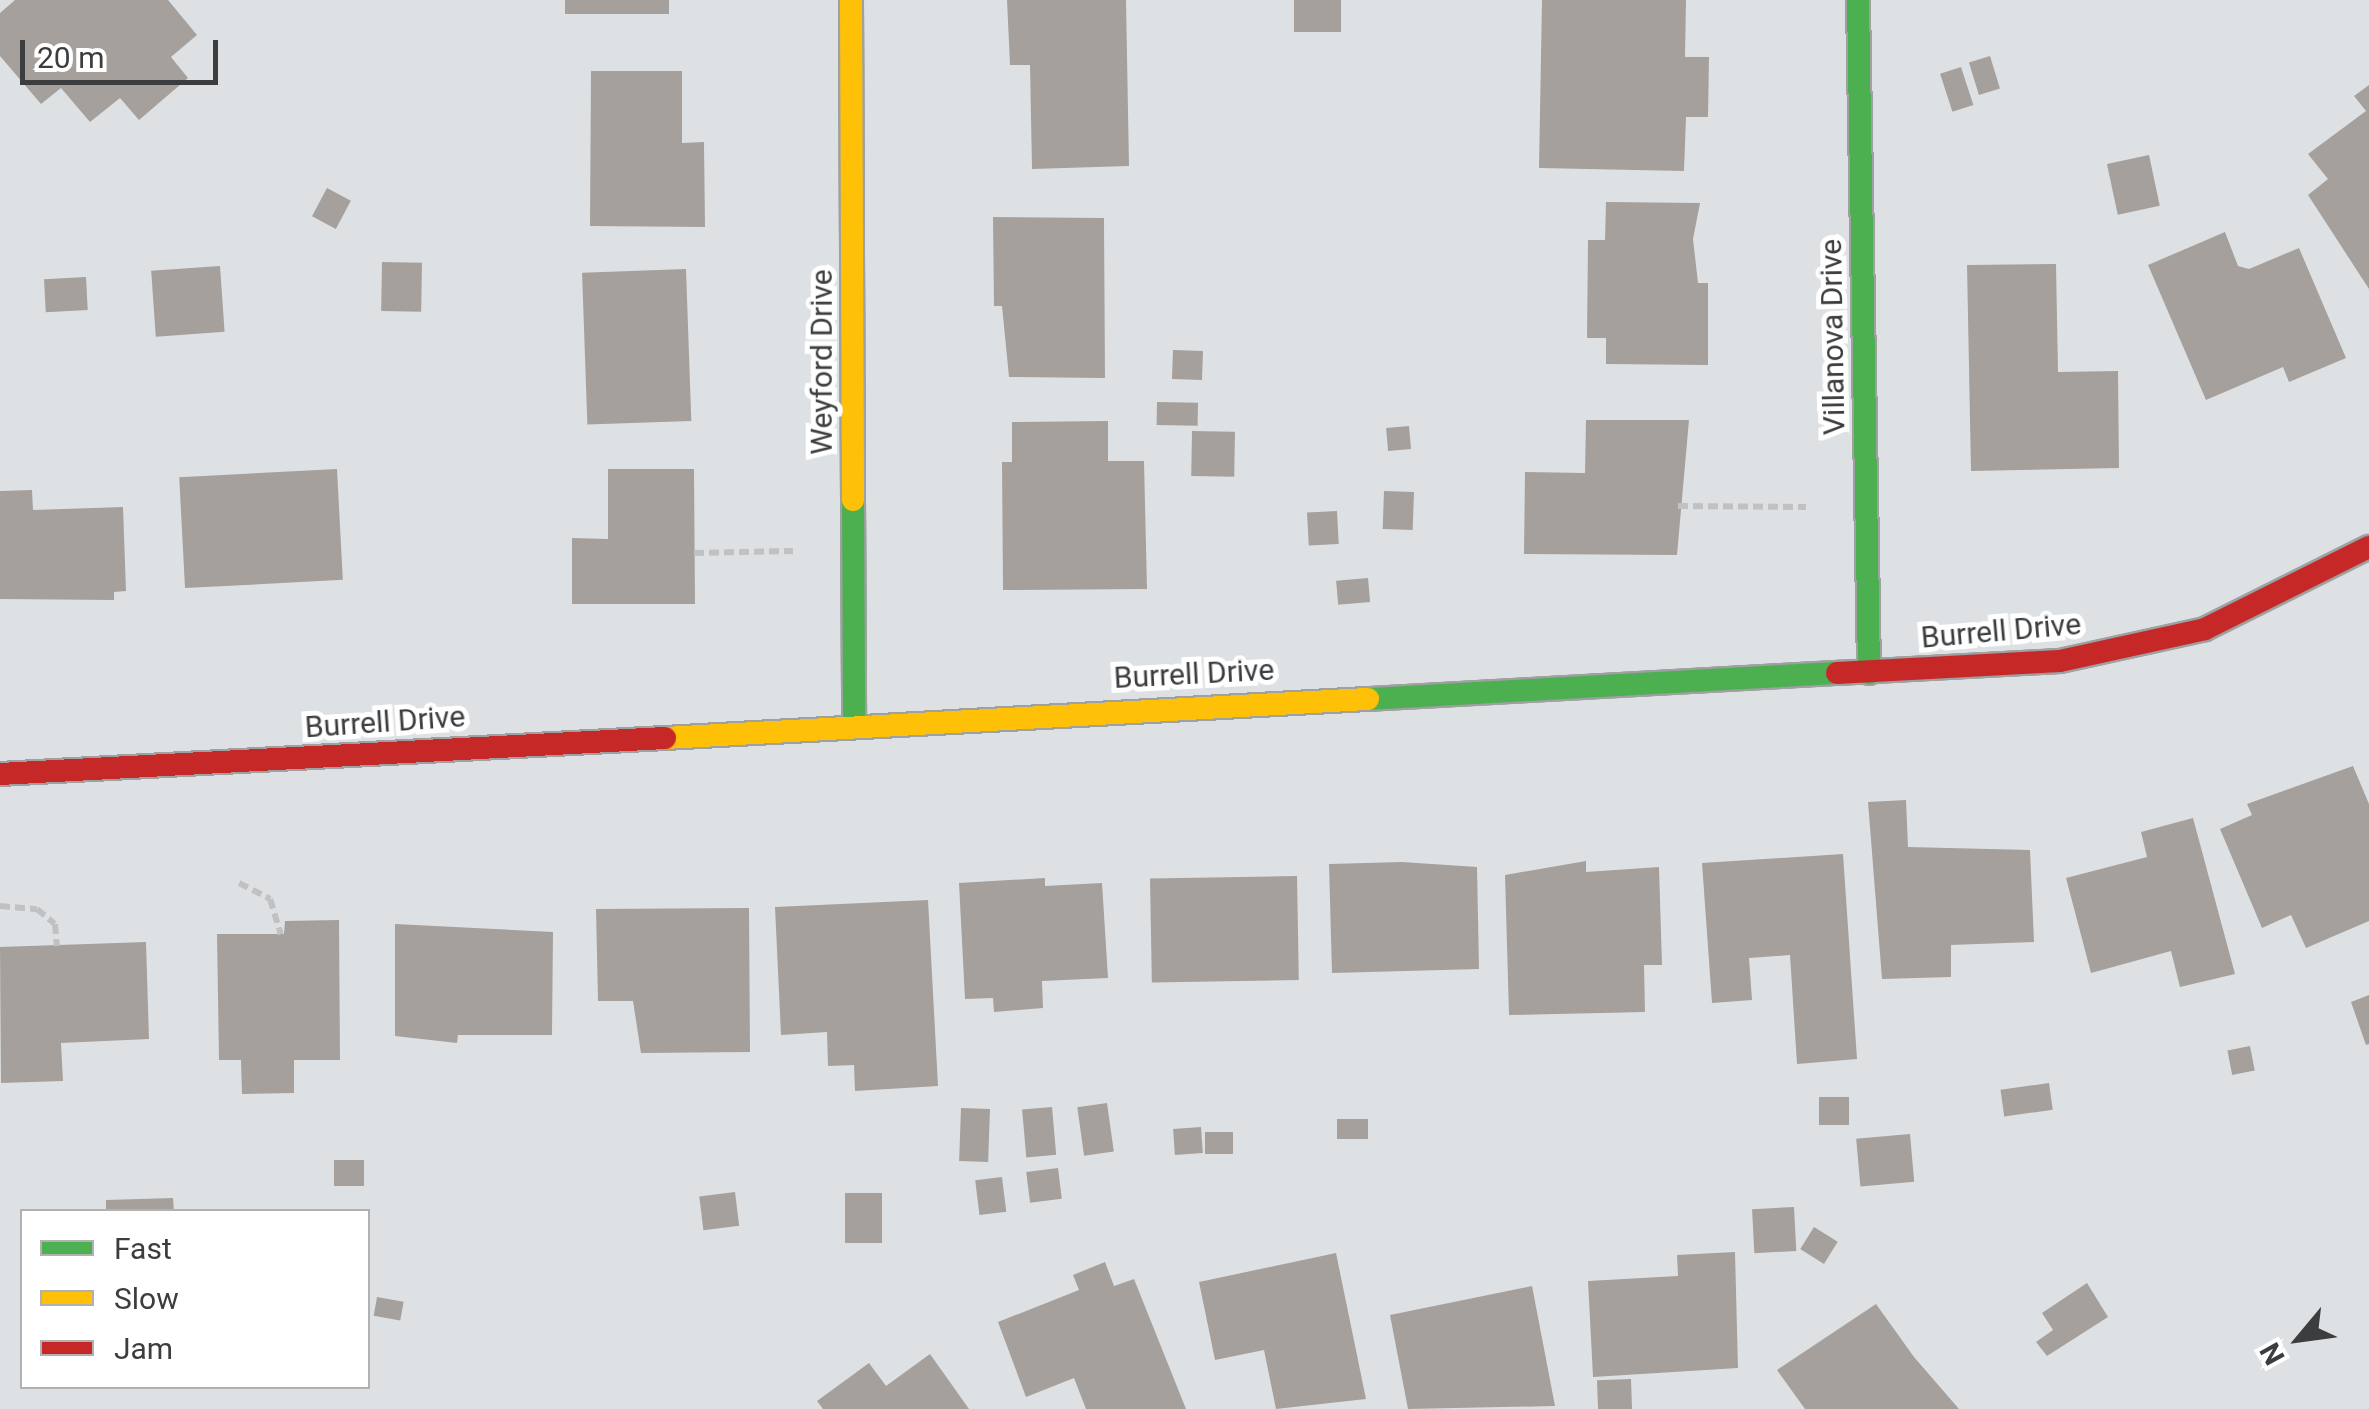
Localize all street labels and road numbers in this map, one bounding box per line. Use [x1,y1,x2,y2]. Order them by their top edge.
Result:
street label: Villanova Drive [1813,239,1853,435]
street label: Weyford Drive [804,269,840,455]
street label: Burrell Drive [1919,606,2083,656]
street label: Burrell Drive [1113,652,1275,696]
street label: Burrell Drive [304,698,466,746]

